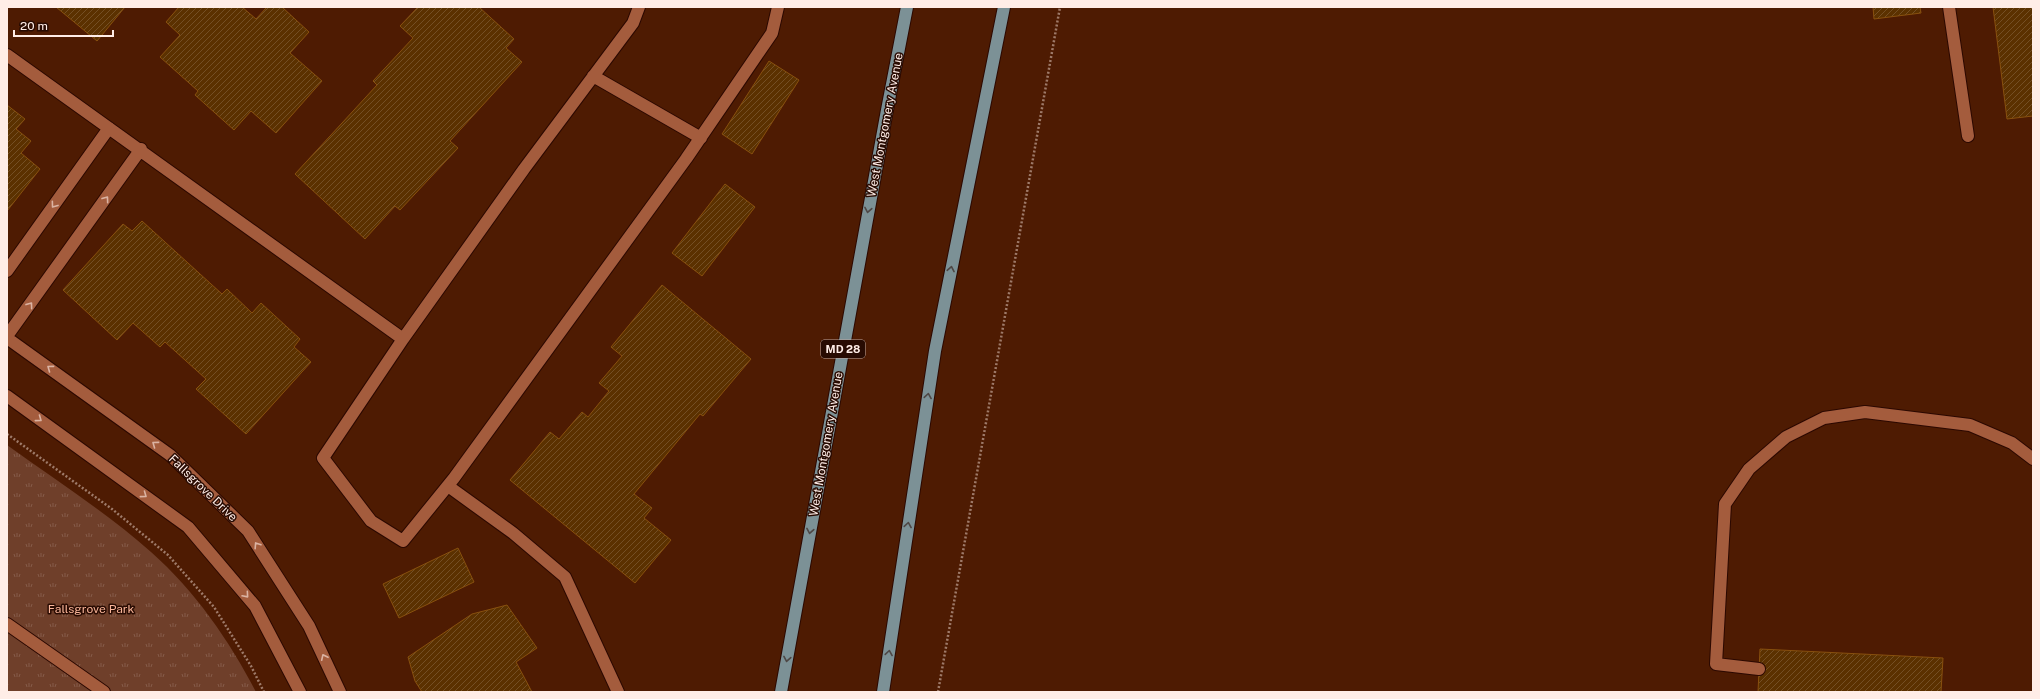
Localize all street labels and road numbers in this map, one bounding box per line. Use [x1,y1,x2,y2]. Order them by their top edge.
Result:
street label: West Montgomery Avenue [864,52,906,198]
road number: MD 28 [821,340,865,358]
street label: West Montgomery Avenue [806,370,846,517]
street label: Fallsgrove Drive [166,452,240,524]

